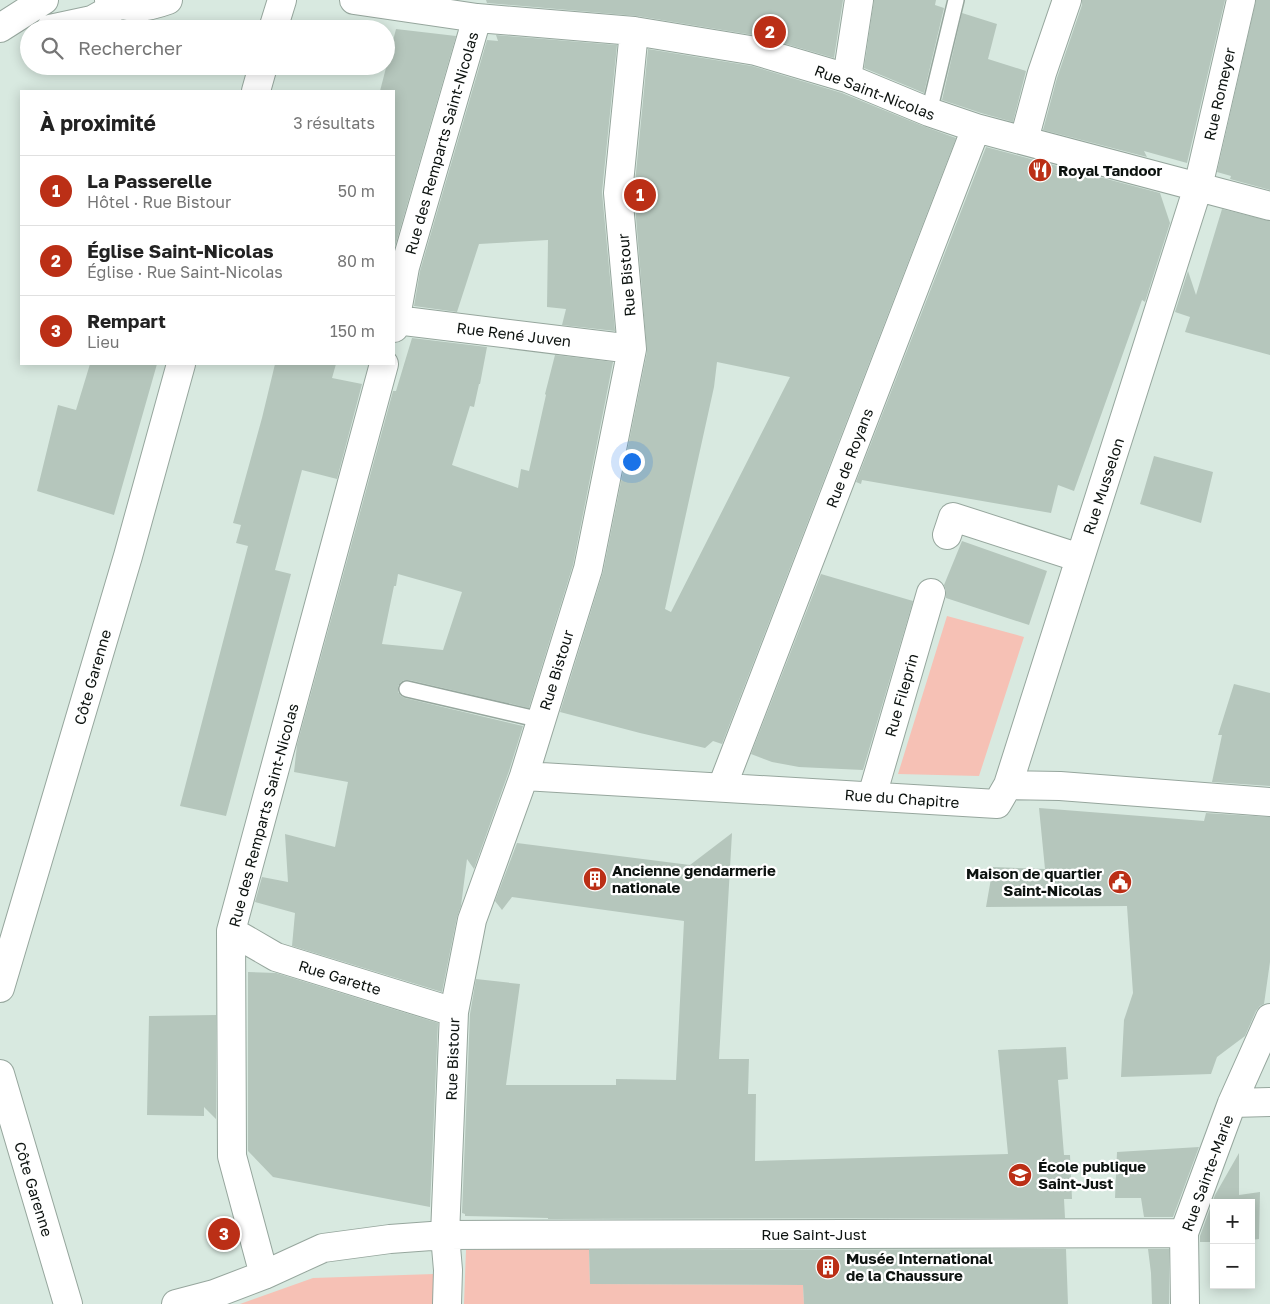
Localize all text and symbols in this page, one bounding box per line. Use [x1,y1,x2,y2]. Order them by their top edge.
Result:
pin: 2 [754,13,786,51]
search box [20,20,395,75]
street label: Rue des Remparts Saint-Nicolas [401,29,482,257]
icon: search [38,34,66,62]
text: Rechercher [78,36,183,59]
street label: Rue Romeyer [1200,46,1238,142]
street label: Rue Saint-Nicolas [812,61,938,123]
text: À proximité [40,110,156,136]
text: 3 résultats [293,113,375,133]
restaurant icon: Royal Tandoor [1027,157,1053,183]
place label: Royal Tandoor [1058,161,1162,179]
text: La Passerelle [87,169,212,192]
pin: 1 [624,176,656,214]
text: 1 [52,181,60,201]
text: 50 m [338,181,375,201]
text: Hôtel · Rue Bistour [87,192,231,212]
street label: Rue Bistour [613,233,639,317]
text: Église Saint-Nicolas [87,239,274,262]
text: 2 [51,251,61,271]
text: 80 m [337,251,375,271]
text: Église · Rue Saint-Nicolas [87,262,283,282]
text: Rempart [87,309,166,332]
street label: Rue René Juven [456,318,572,350]
text: 3 [51,321,61,341]
text: 150 m [330,321,375,341]
text: Lieu [87,332,119,352]
street label: Rue de Royans [822,406,876,510]
street label: Rue Musselon [1079,435,1127,537]
your location [619,449,645,475]
street label: Côte Garenne [70,627,114,727]
street label: Rue Bistour [535,627,577,712]
street label: Rue Fileprin [880,651,922,739]
street label: Rue des Remparts Saint-Nicolas [224,701,302,929]
street label: Rue du Chapitre [844,785,960,811]
place label: Ancienne gendarmerie nationale [612,861,776,896]
place label: Maison de quartier Saint-Nicolas [966,864,1102,899]
building icon: Ancienne gendarmerie nationale [582,866,608,892]
public building icon: Maison de quartier Saint-Nicolas [1107,869,1133,895]
street label: Rue Garette [297,956,384,998]
street label: Rue Bistour [442,1017,462,1101]
street label: Rue Sainte-Marie [1178,1112,1237,1234]
street label: Côte Garenne [11,1139,57,1239]
place label: École publique Saint-Just [1038,1157,1146,1192]
school or university icon: École publique Saint-Just [1007,1162,1033,1188]
map controls [1210,1199,1255,1289]
button: + [1210,1199,1255,1244]
pin: 3 [208,1215,240,1253]
street label: Rue Saint-Just [761,1225,867,1243]
button: − [1210,1244,1255,1289]
place label: Musée International de la Chaussure [846,1249,993,1284]
building icon: Musée International de la Chaussure [815,1254,841,1280]

